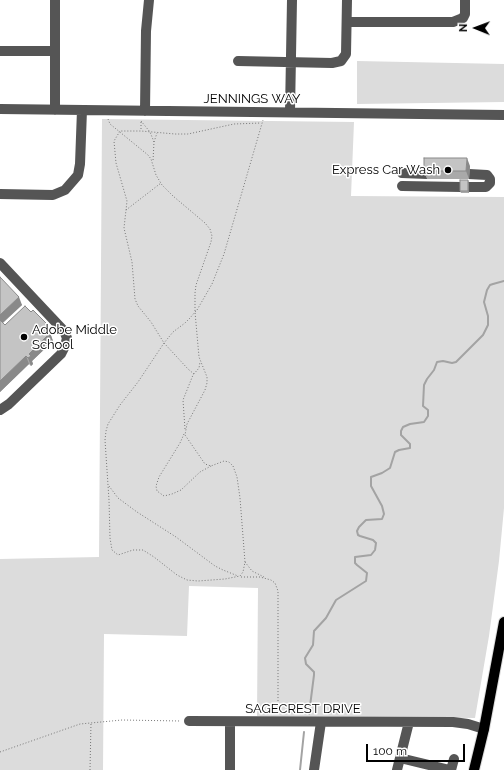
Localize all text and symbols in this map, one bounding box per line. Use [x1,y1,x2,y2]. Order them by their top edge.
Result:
north arrow [456,8,496,48]
text: N [457,23,470,32]
street label: JENNINGS WAY [203,91,301,107]
place label: Express Car Wash [332,162,440,178]
marker: Express Car Wash [443,165,453,175]
place label: Adobe Middle School [32,322,117,353]
marker: Adobe Middle School [19,332,29,342]
street label: SAGECREST DRIVE [245,701,361,717]
scale bar [368,736,467,762]
text: 100 m [373,744,407,758]

